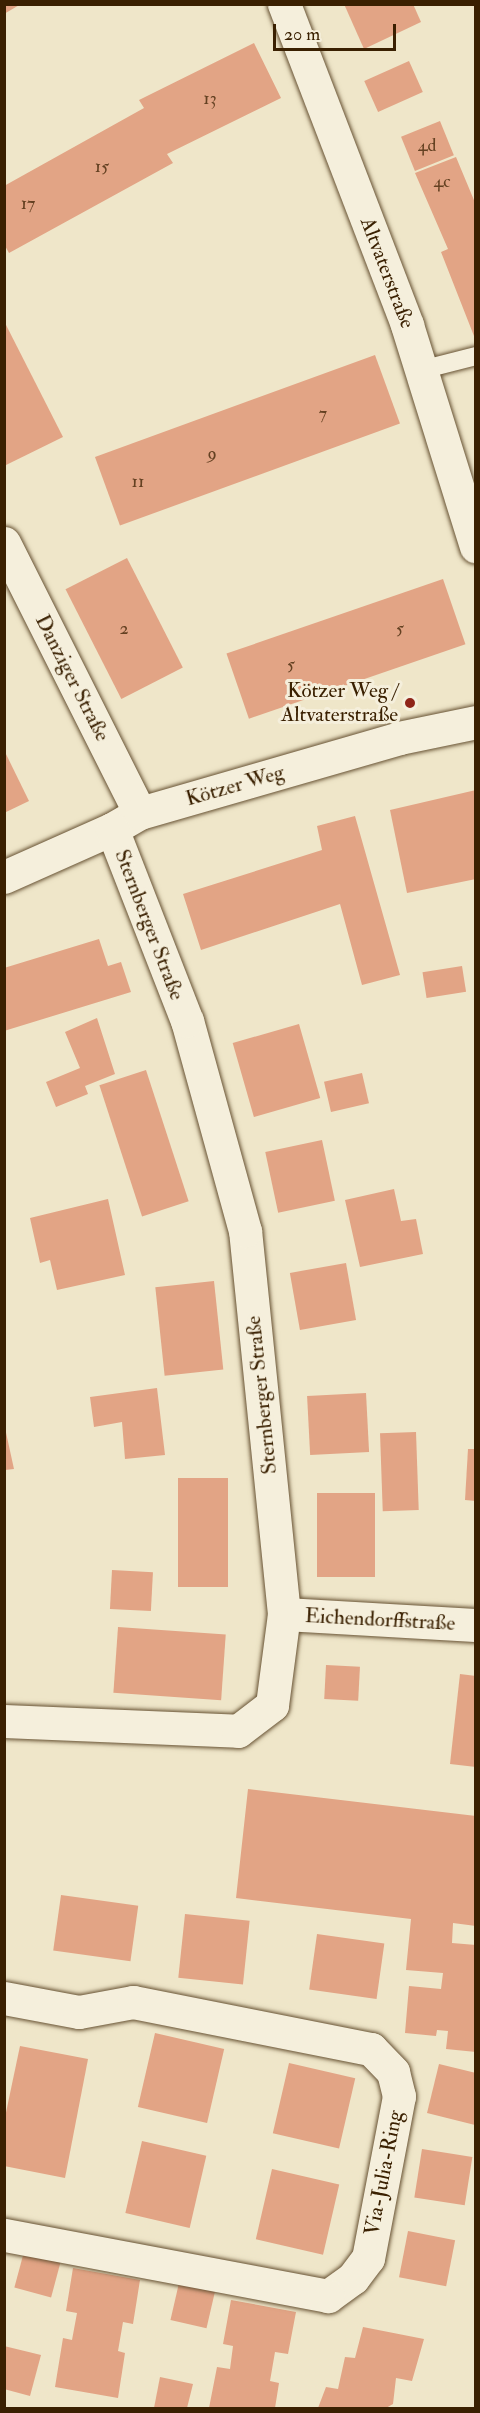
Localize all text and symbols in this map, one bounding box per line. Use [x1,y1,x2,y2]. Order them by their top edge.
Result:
scale bar [276,12,399,50]
text: 20 m [284,23,320,46]
house number: 13 [203,88,217,110]
house number: 4d [418,135,436,157]
house number: 15 [95,156,109,178]
house number: 4c [434,171,450,193]
house number: 17 [21,193,35,215]
street label: Altvaterstraße [354,214,420,332]
house number: 7 [319,403,327,425]
house number: 9 [207,443,217,465]
house number: 11 [132,471,144,493]
street label: Danziger Straße [29,610,115,746]
house number: 2 [119,618,129,640]
house number: 5 [396,618,404,640]
house number: 5 [287,654,295,676]
place label: Kötzer Weg / Altvaterstraße [281,678,398,728]
marker: Kötzer Weg / Altvaterstraße [403,696,417,710]
street label: Kötzer Weg [183,760,287,812]
street label: Sternberger Straße [109,846,189,1004]
street label: Sternberger Straße [241,1315,283,1475]
street label: Eichendorffstraße [304,1603,456,1637]
street label: Via-Julia-Ring [360,2108,408,2238]

